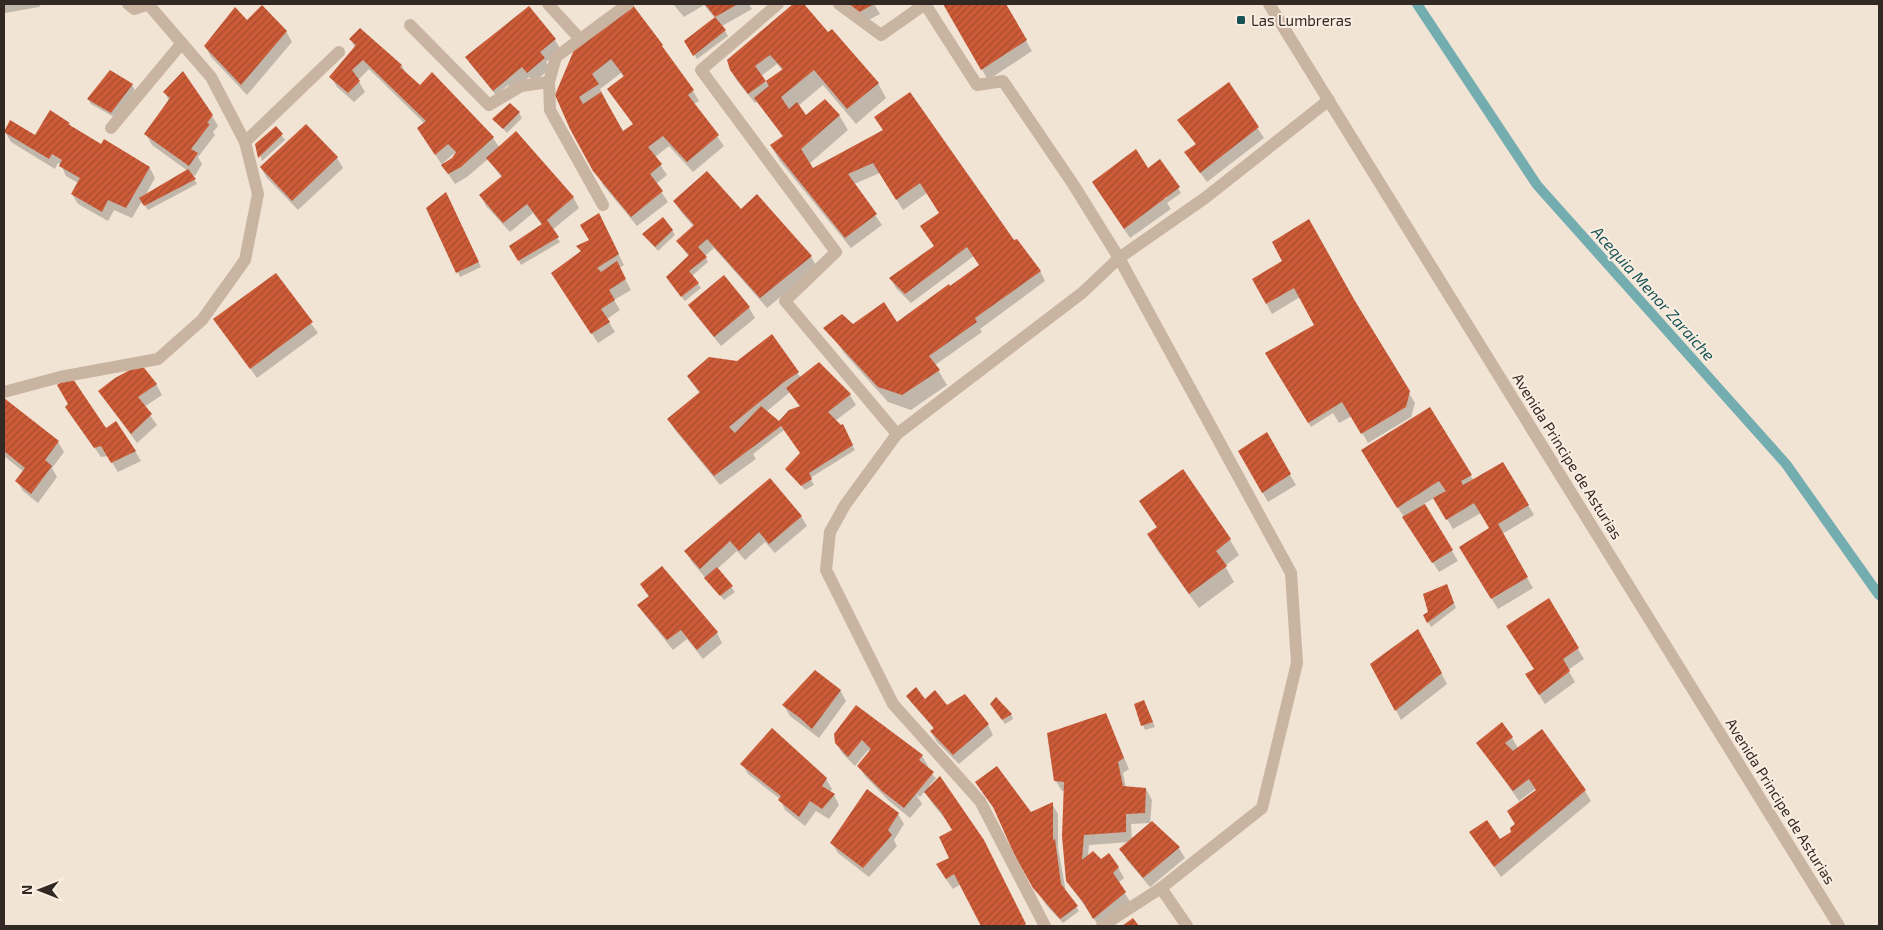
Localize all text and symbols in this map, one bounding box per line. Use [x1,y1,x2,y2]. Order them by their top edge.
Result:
place label: Las Lumbreras [1251,11,1352,29]
marker: Las Lumbreras [1235,14,1247,26]
water label: Acequia Menor Zaraiche [1588,221,1720,364]
street label: Avenida Principe de Asturias [1509,370,1627,542]
street label: Avenida Principe de Asturias [1722,715,1840,887]
north arrow [15,865,65,915]
text: N [18,885,35,895]

